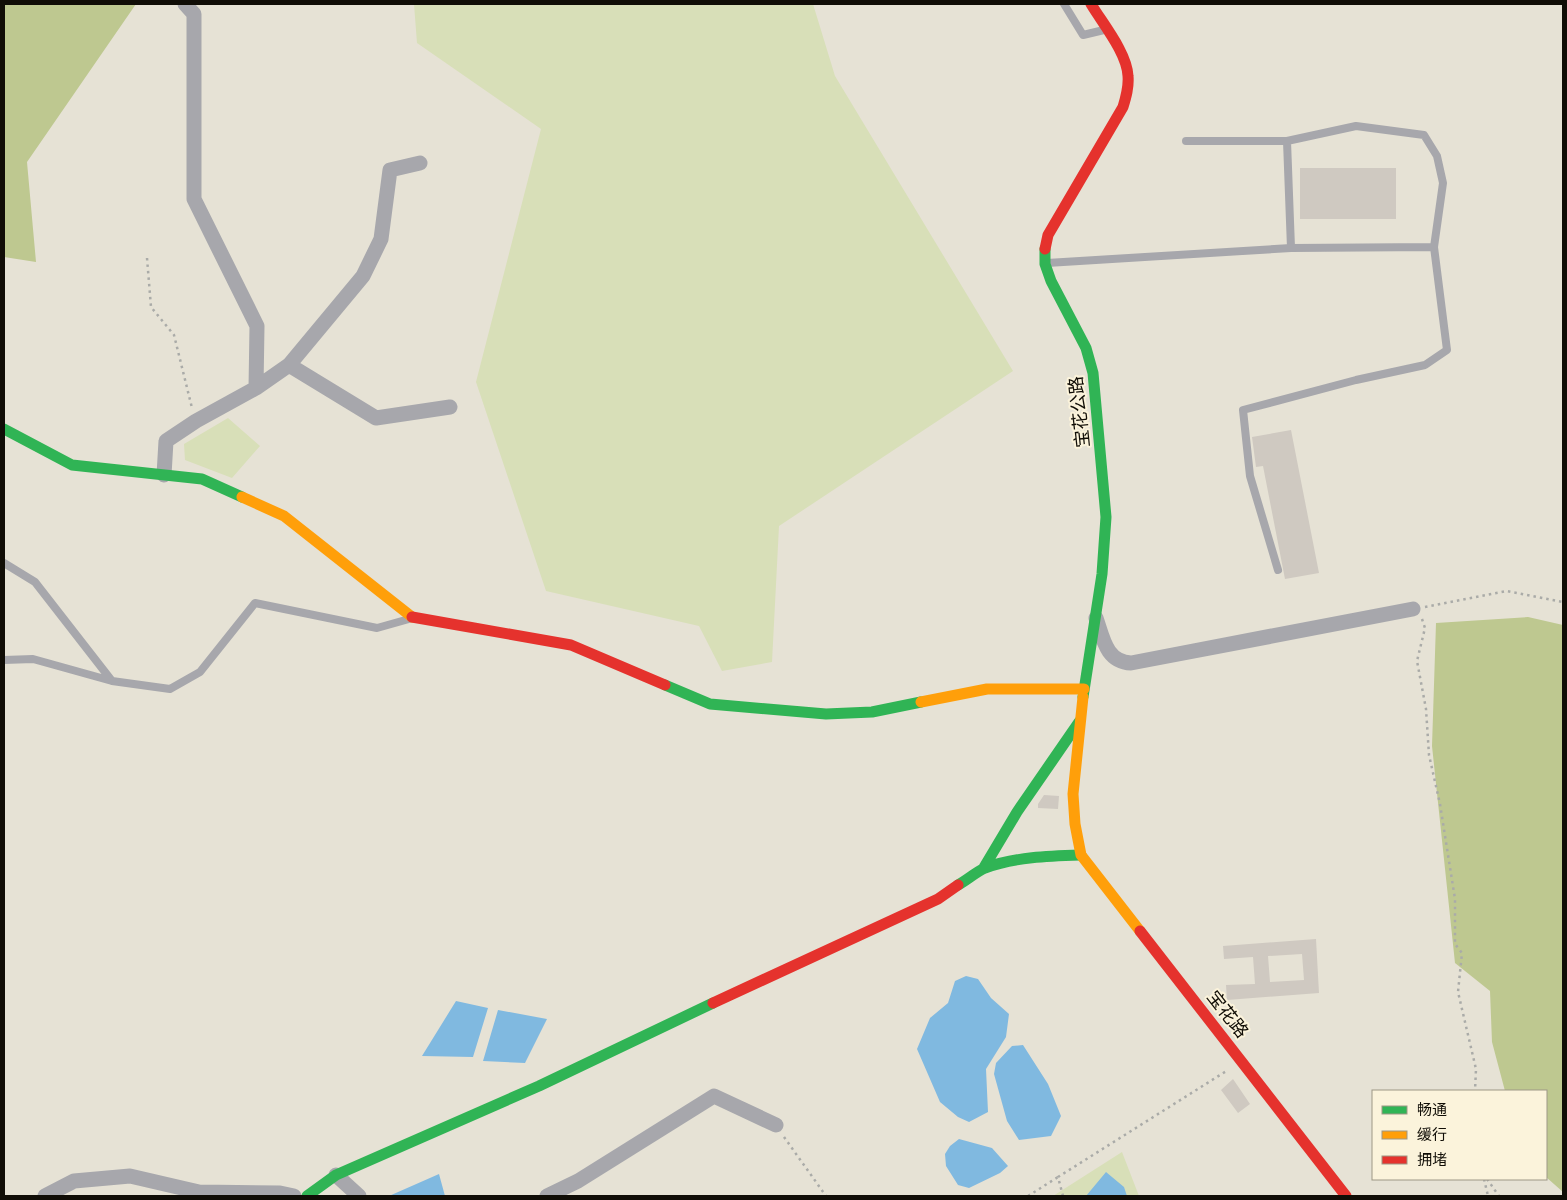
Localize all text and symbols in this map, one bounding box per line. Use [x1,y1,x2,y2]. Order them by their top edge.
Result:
street label: 宝花公路 [1063,375,1095,449]
street label: 宝花路 [1202,985,1254,1043]
legend [1372,1090,1547,1180]
text: 畅通 [1417,1099,1447,1120]
text: 缓行 [1417,1124,1447,1145]
text: 拥堵 [1417,1149,1447,1170]

